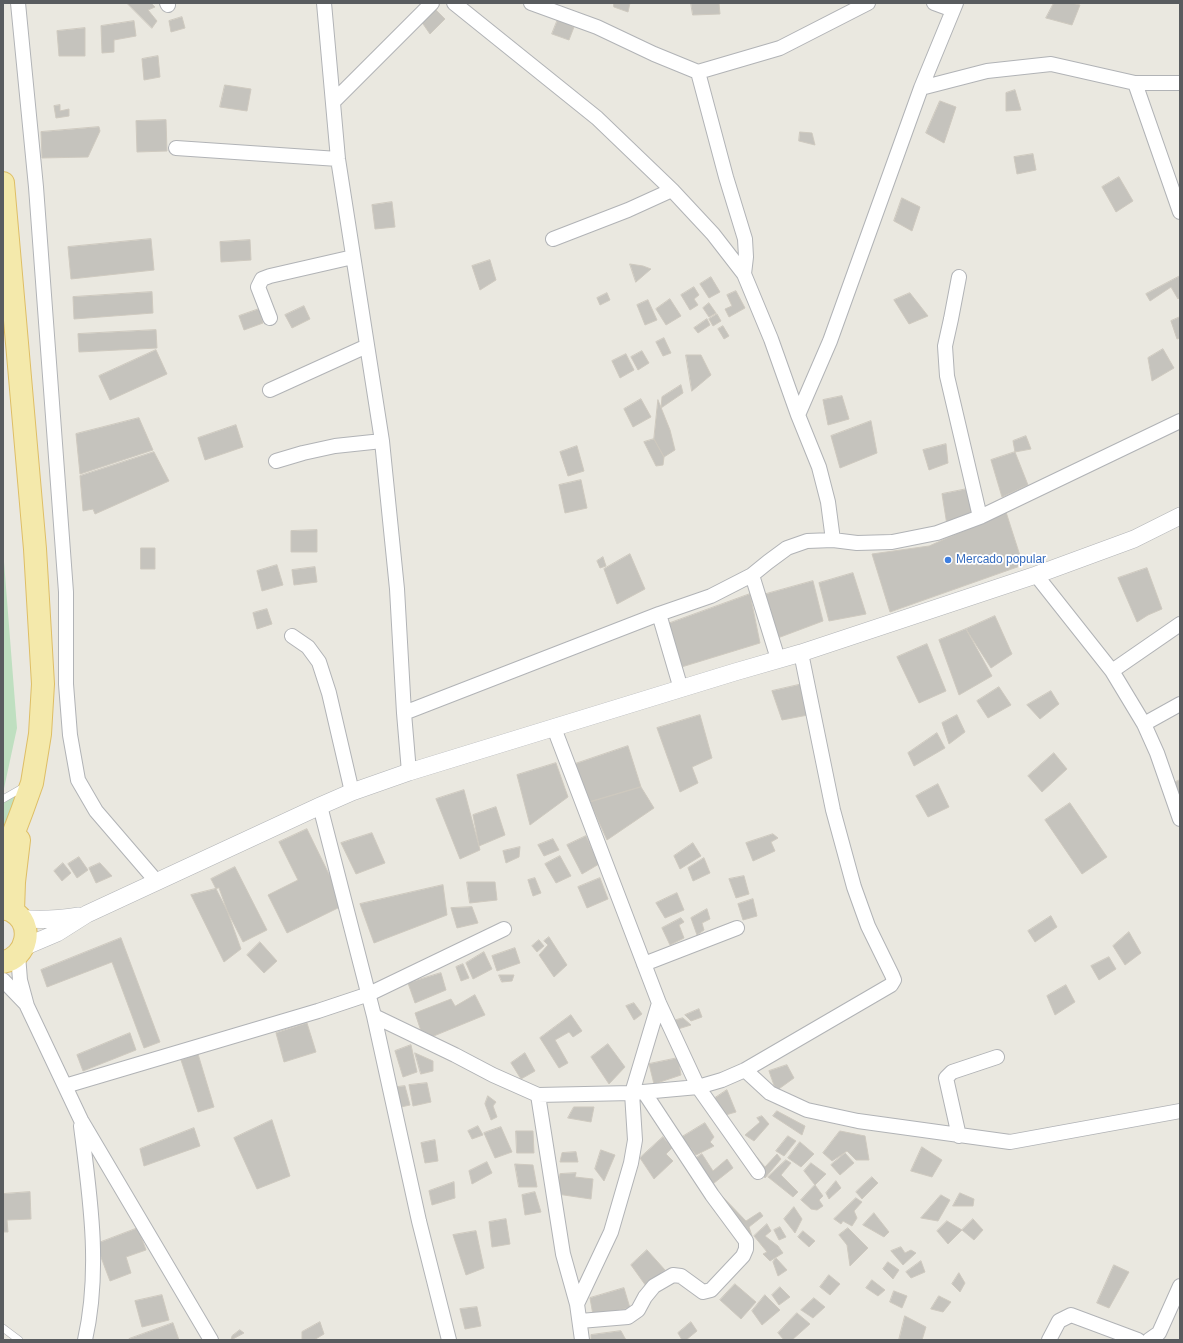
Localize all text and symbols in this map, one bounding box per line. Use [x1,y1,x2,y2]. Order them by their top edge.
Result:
place label: Mercado popular [956,553,1046,567]
marker: Mercado popular [943,555,953,565]

